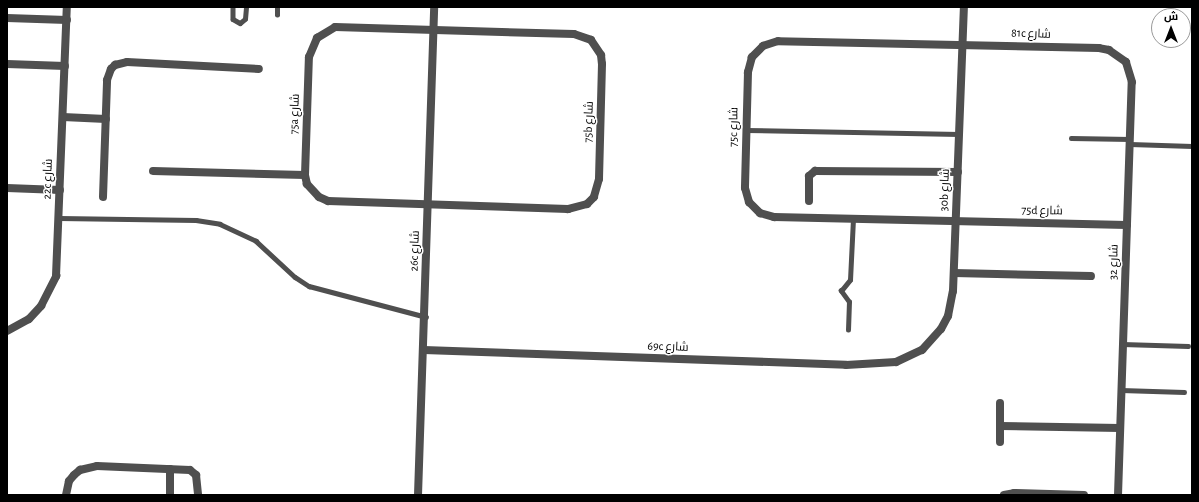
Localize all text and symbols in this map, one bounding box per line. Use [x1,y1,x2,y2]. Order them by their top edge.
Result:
north arrow [1151,8,1191,48]
text: ش [1164,11,1178,22]
street label: 81c شارع [1011,26,1051,42]
street label: 75a شارع [287,93,303,135]
street label: 75b شارع [581,101,597,143]
street label: 75c شارع [726,107,742,147]
street label: 22c شارع [40,158,56,200]
street label: 30b شارع [937,168,953,212]
street label: 75d شارع [1021,203,1063,219]
street label: 26c شارع [407,230,423,272]
street label: شارع 32 [1106,244,1122,280]
street label: 69c شارع [647,339,689,355]

